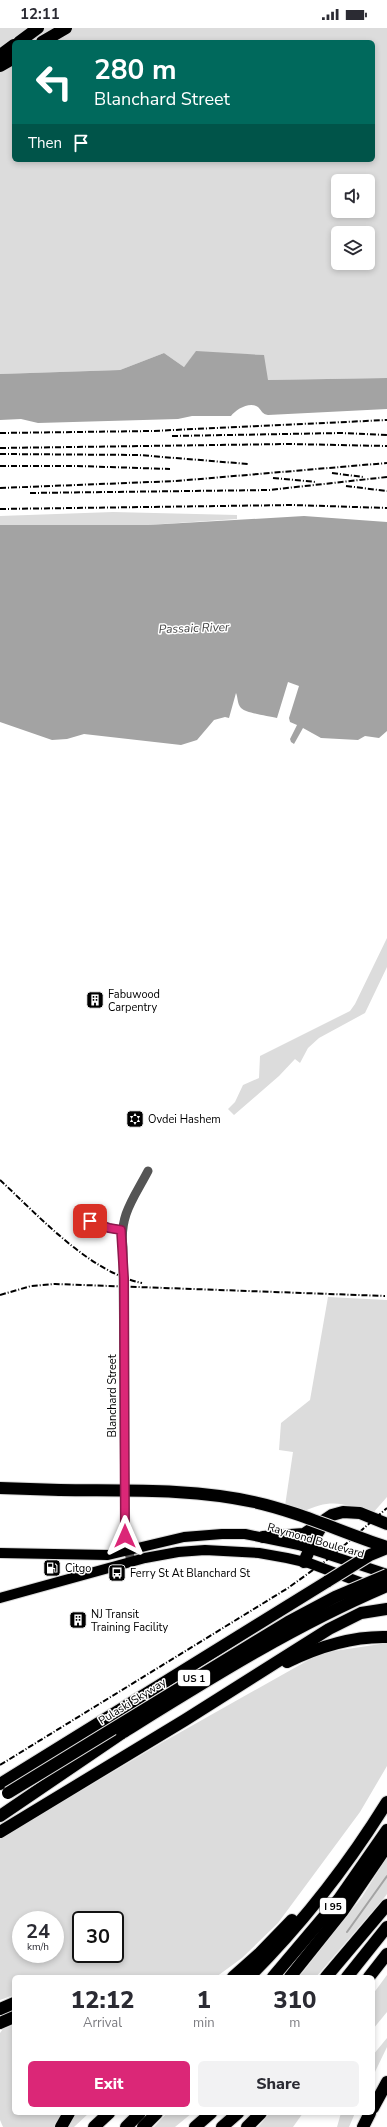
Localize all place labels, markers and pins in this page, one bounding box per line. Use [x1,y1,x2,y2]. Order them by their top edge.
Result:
place label: Fabuwood Carpentry [108,987,160,1015]
building icon: Fabuwood Carpentry [85,990,105,1010]
synagogue icon: Ovdei Hashem [125,1109,145,1129]
place label: Ovdei Hashem [148,1112,221,1127]
pin [73,1204,107,1238]
fuel station icon: Citgo [42,1558,62,1578]
place label: Citgo [65,1561,91,1576]
bus stop icon: Ferry St At Blanchard St [107,1563,127,1583]
place label: Ferry St At Blanchard St [130,1566,250,1581]
place label: NJ Transit Training Facility [91,1607,168,1635]
building icon: NJ Transit Training Facility [68,1610,88,1630]

